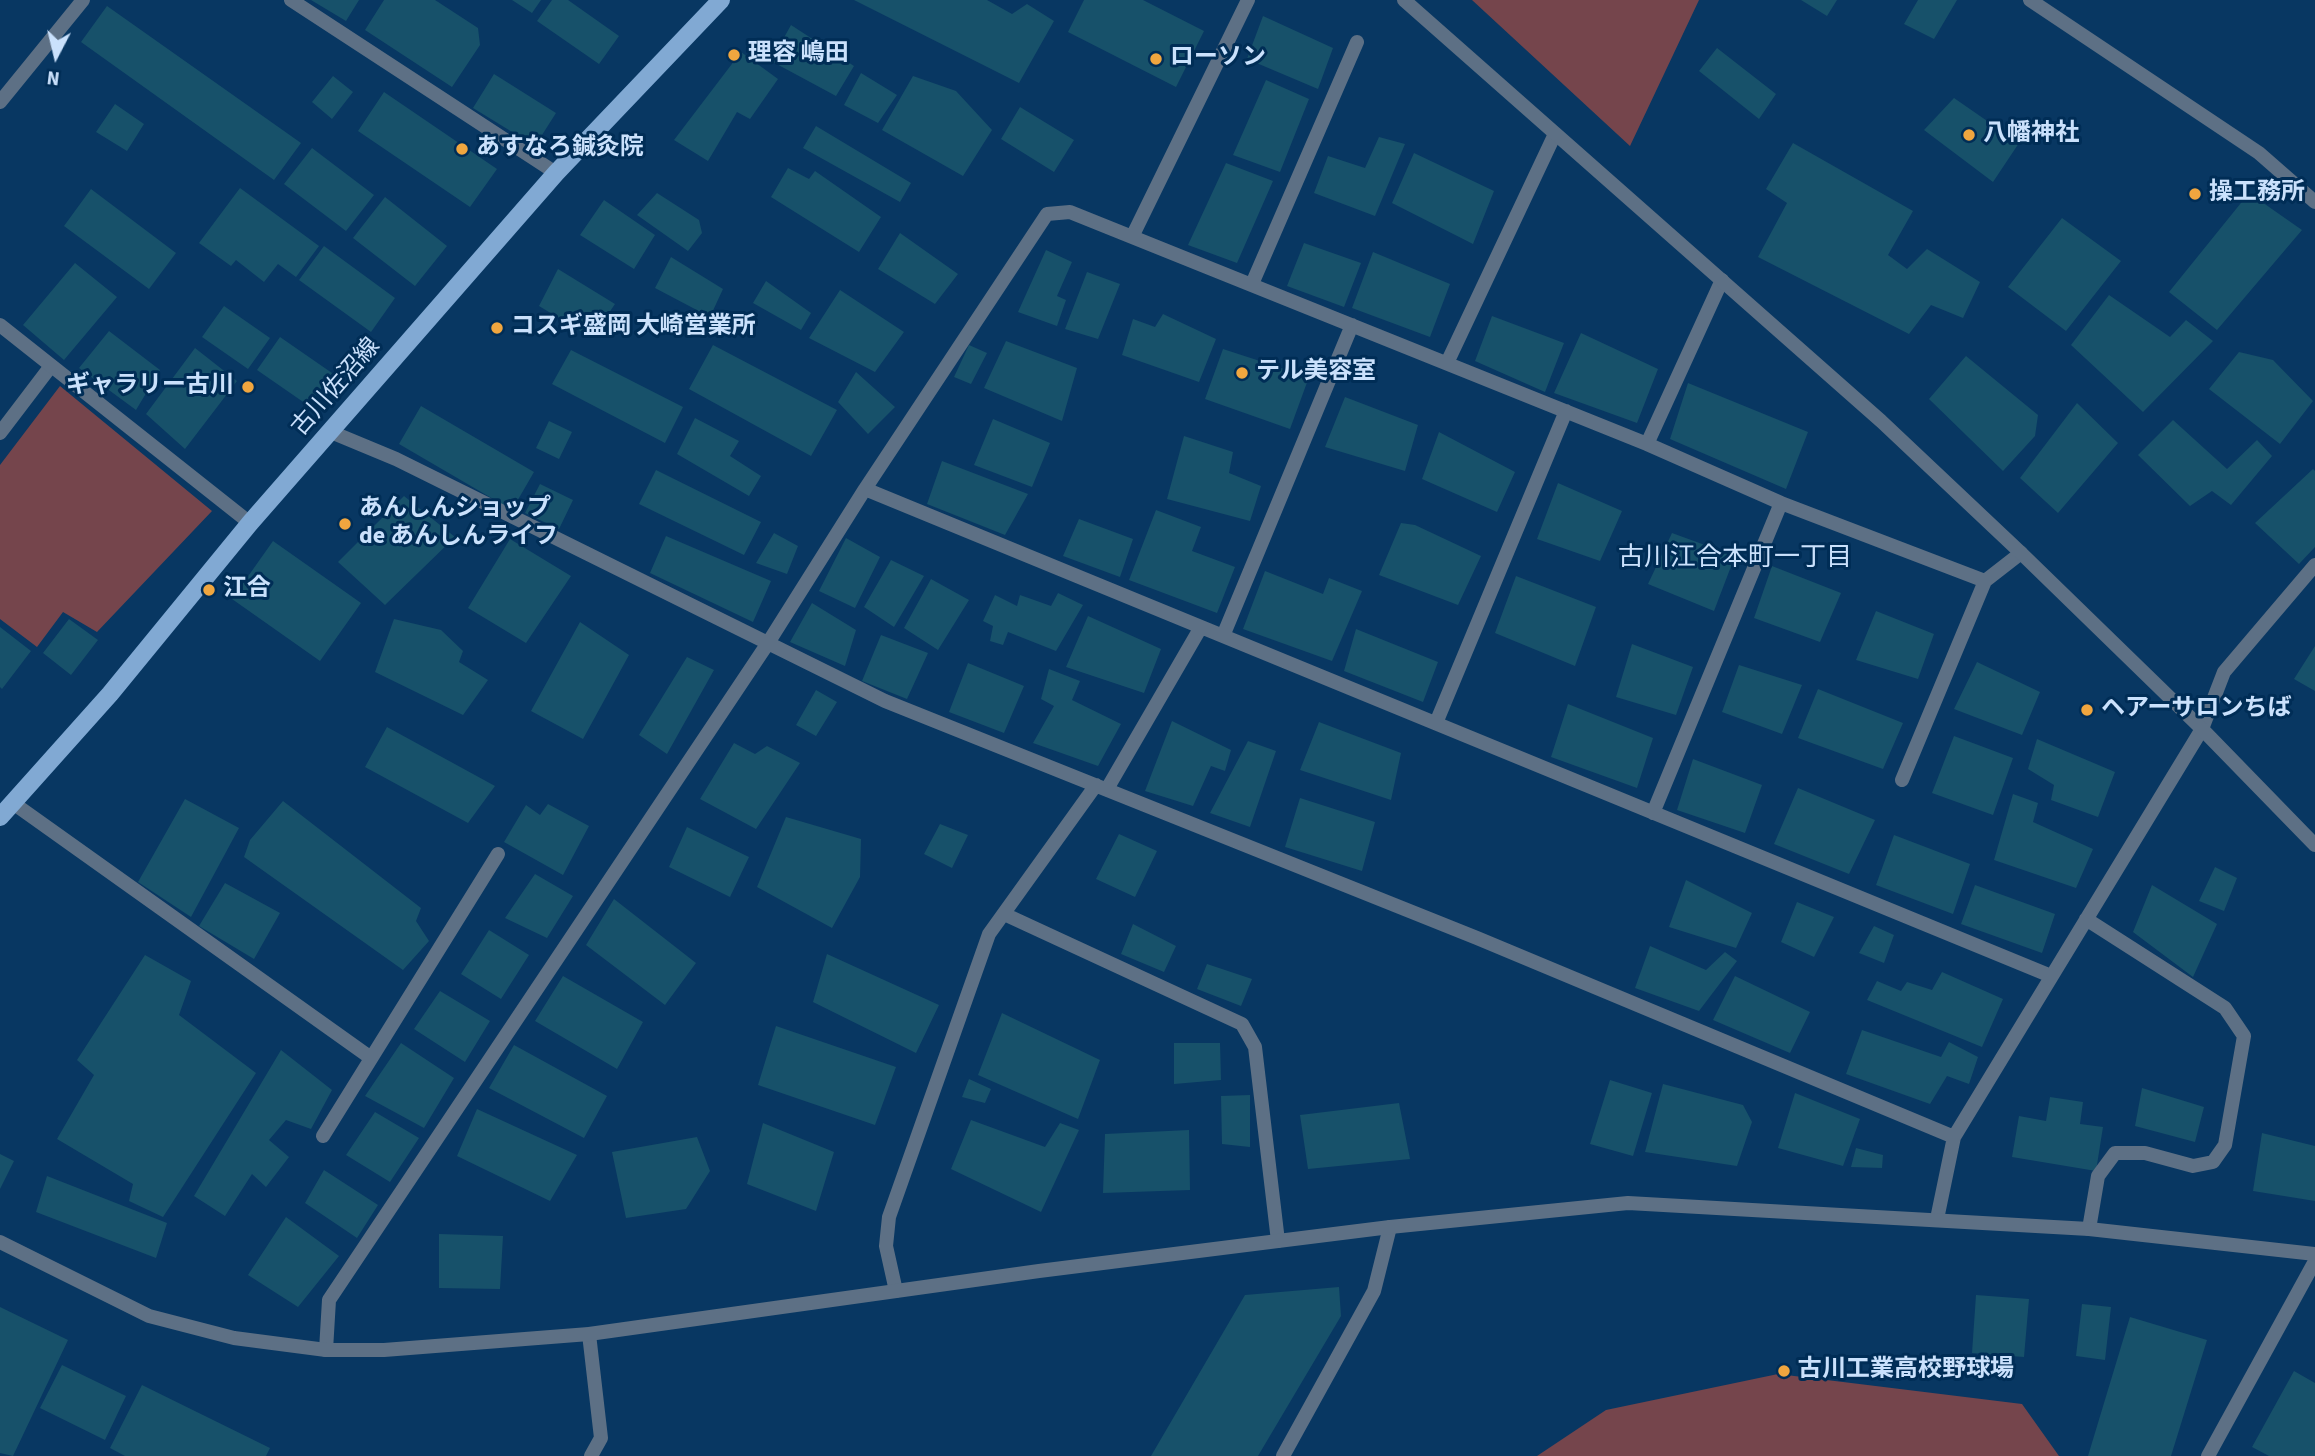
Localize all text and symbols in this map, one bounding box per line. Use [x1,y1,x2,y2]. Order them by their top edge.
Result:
north arrow [21,21,91,91]
place label: 理容 嶋田 [748,41,849,69]
place label: ローソン [1170,45,1266,73]
marker: 理容 嶋田 [726,47,742,63]
marker: ローソン [1148,51,1164,67]
text: N [45,63,61,92]
place label: 八幡神社 [1983,121,2079,149]
marker: 八幡神社 [1961,127,1977,143]
place label: あすなろ鍼灸院 [476,135,644,163]
marker: あすなろ鍼灸院 [454,141,470,157]
place label: 操工務所 [2209,180,2305,208]
marker: 操工務所 [2187,186,2203,202]
place label: コスギ盛岡 大崎営業所 [511,314,756,342]
marker: コスギ盛岡 大崎営業所 [489,320,505,336]
street label: 古川佐沼線 [287,333,387,443]
place label: テル美容室 [1256,359,1376,387]
marker: テル美容室 [1234,365,1250,381]
place label: ギャラリー古川 [66,373,234,401]
marker: ギャラリー古川 [240,379,256,395]
place label: あんしんショップ de あんしんライフ [359,496,558,552]
marker: あんしんショップ de あんしんライフ [337,516,353,532]
district label: 古川江合本町一丁目 [1618,543,1852,575]
place label: 江合 [223,576,271,604]
marker: 江合 [201,582,217,598]
place label: ヘアーサロンちば [2101,696,2292,724]
marker: ヘアーサロンちば [2079,702,2095,718]
place label: 古川工業高校野球場 [1798,1357,2014,1385]
marker: 古川工業高校野球場 [1776,1363,1792,1379]

